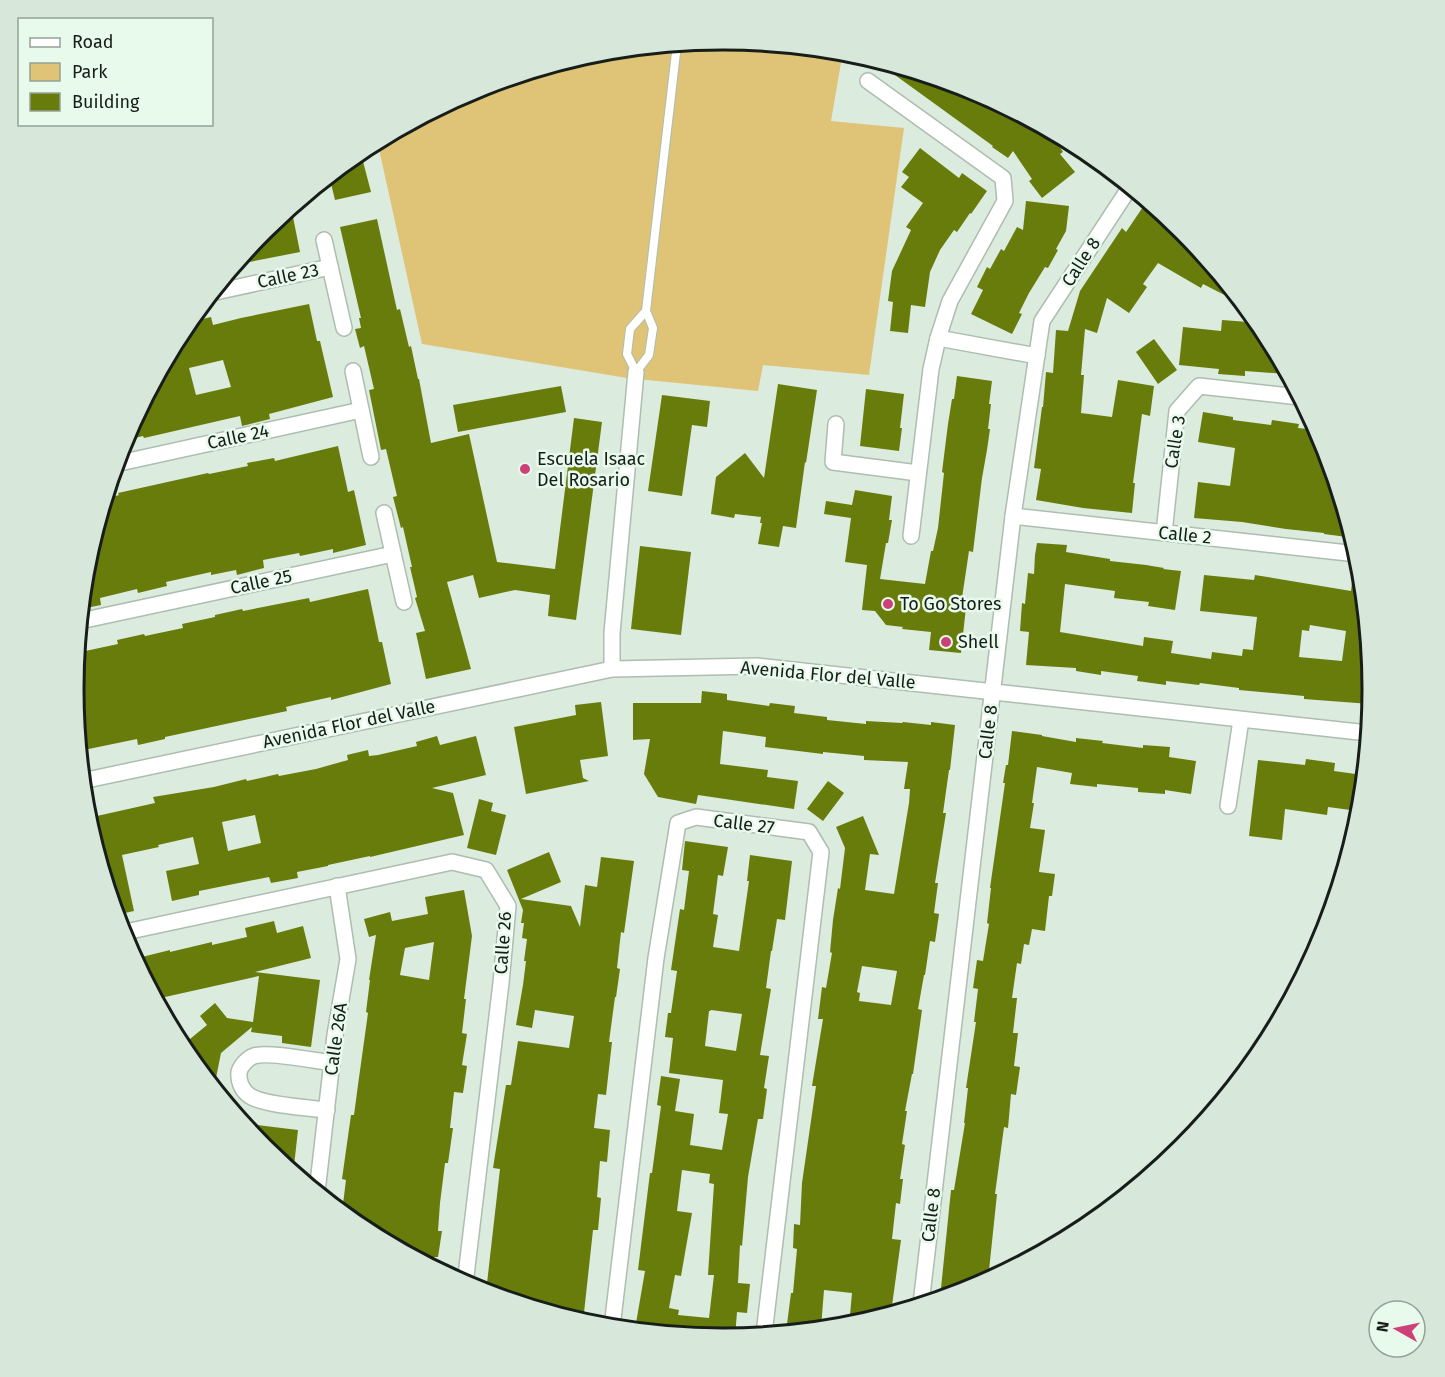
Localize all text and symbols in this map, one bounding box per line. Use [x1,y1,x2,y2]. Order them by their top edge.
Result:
legend [18,18,213,126]
text: Road [72,31,114,53]
text: Park [72,61,108,83]
text: Building [72,91,140,113]
street label: Calle 8 [1057,233,1105,291]
street label: Calle 23 [255,259,321,293]
street label: Calle 3 [1160,414,1190,470]
street label: Calle 24 [205,420,271,454]
place label: Escuela Isaac Del Rosario [537,448,645,491]
marker: Escuela Isaac Del Rosario [518,462,532,476]
street label: Calle 2 [1157,521,1213,549]
street label: Calle 25 [228,565,294,599]
place label: To Go Stores [900,593,1001,615]
marker: To Go Stores [881,597,895,611]
place label: Shell [958,631,999,653]
marker: Shell [939,635,953,649]
street label: Avenida Flor del Valle [740,656,916,694]
street label: Avenida Flor del Valle [261,695,437,753]
street label: Calle 8 [974,704,1002,760]
street label: Calle 27 [712,809,776,839]
street label: Calle 26 [490,911,516,975]
street label: Calle 26A [320,1000,352,1077]
street label: Calle 8 [917,1187,945,1243]
north arrow [1367,1299,1427,1359]
text: N [1372,1320,1393,1333]

